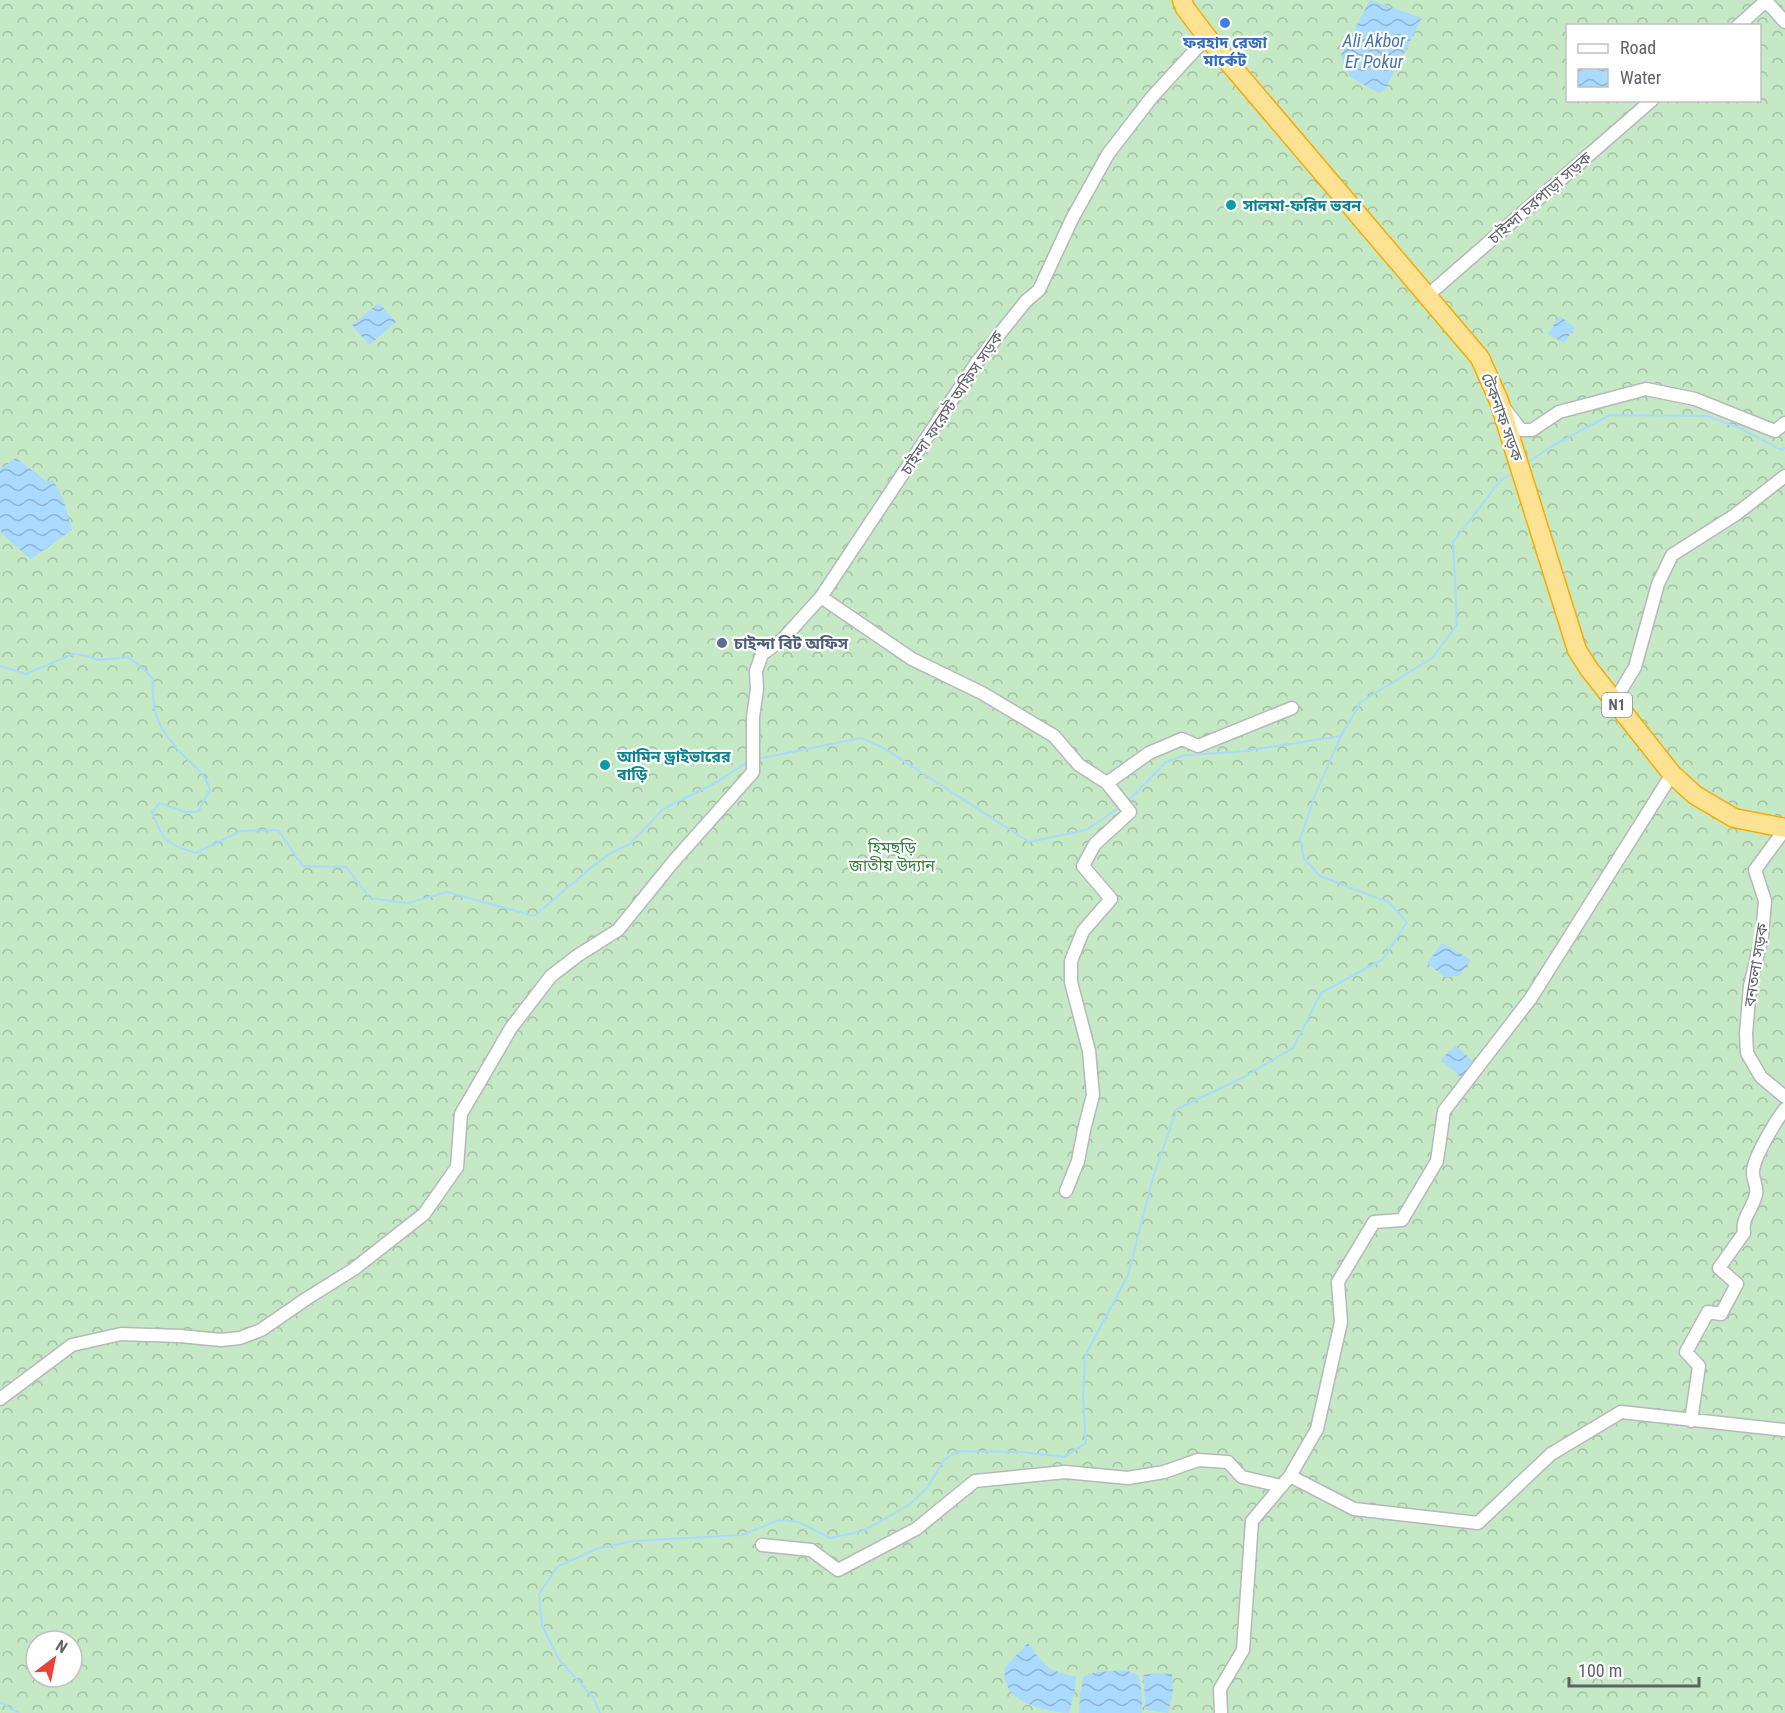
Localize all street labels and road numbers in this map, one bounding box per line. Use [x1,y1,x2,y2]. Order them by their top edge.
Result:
street label: চাইন্দা চরপাড়া সড়ক [1484,147,1596,249]
street label: চাইন্দা ফরেস্ট অফিস সড়ক [896,327,1008,479]
street label: টেকনাফ সড়ক [1477,370,1527,465]
road number: N1 [1602,693,1632,717]
street label: বনতলা সড়ক [1740,921,1772,1009]

